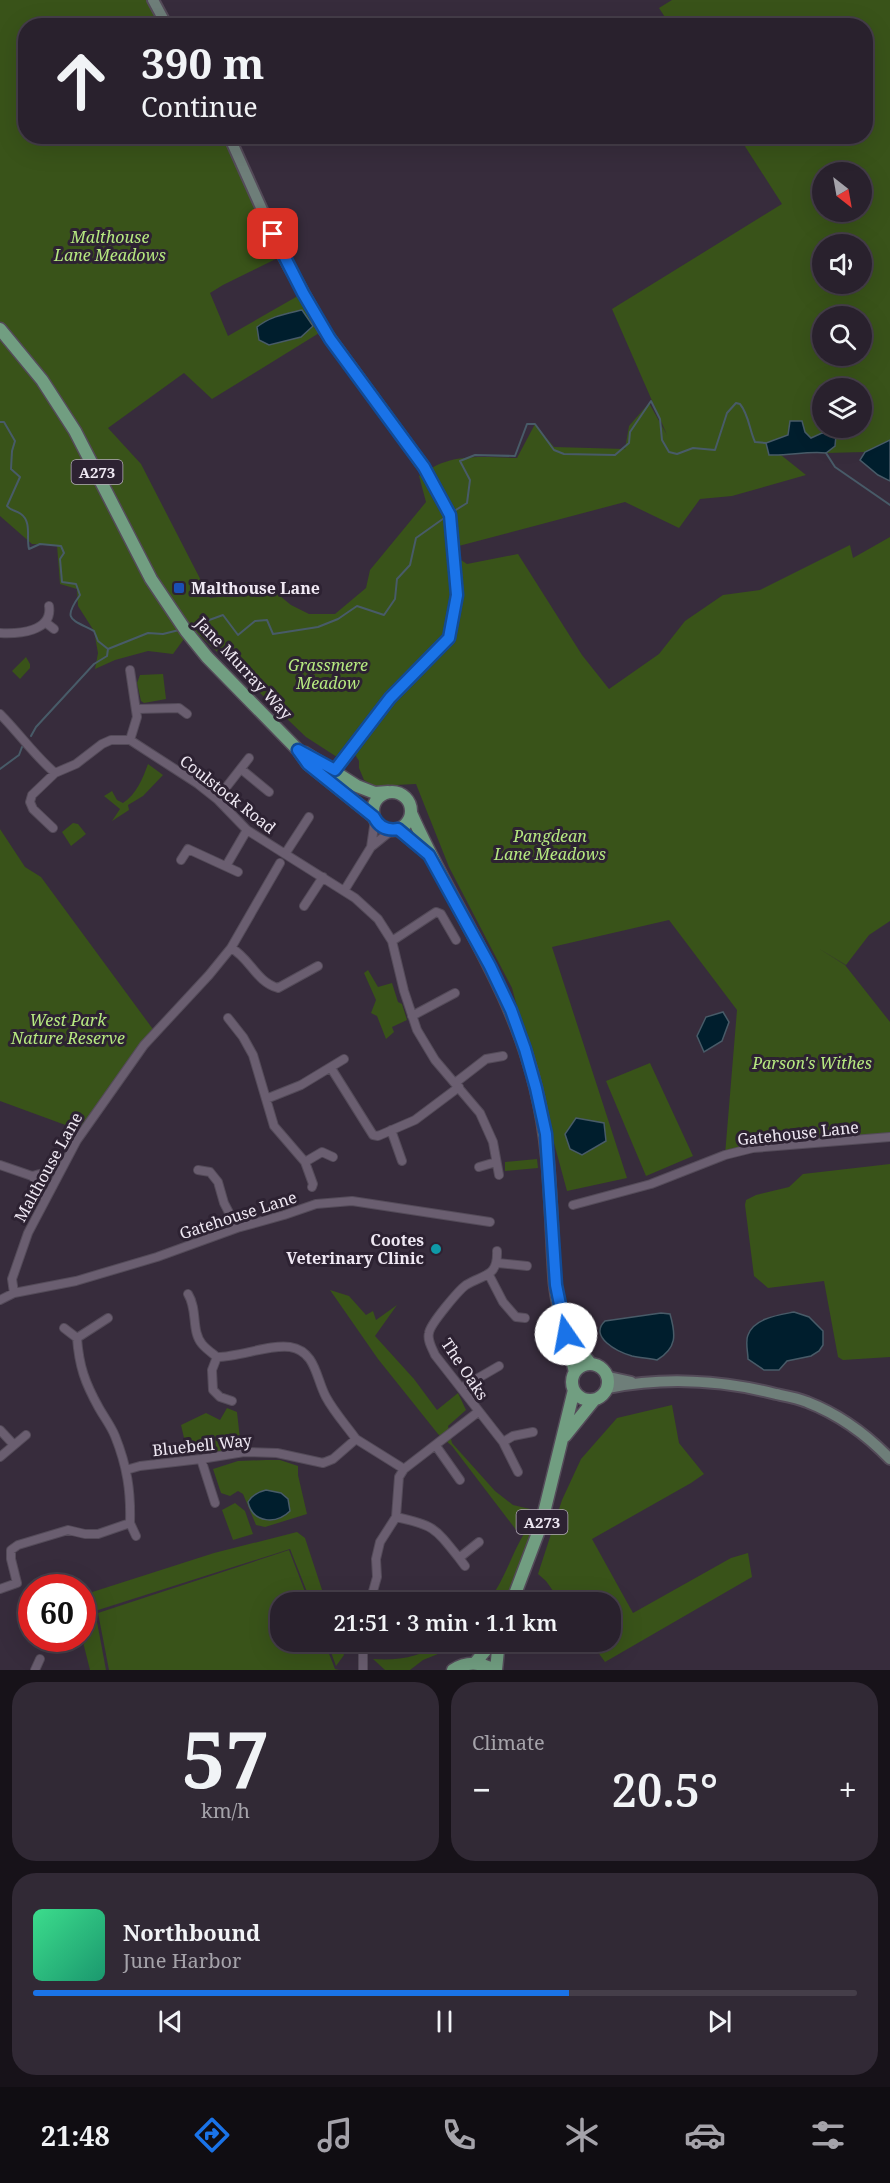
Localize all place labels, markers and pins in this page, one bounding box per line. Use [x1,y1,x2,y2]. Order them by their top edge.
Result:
pin [247,208,298,259]
place label: Malthouse Lane [191,577,320,599]
marker: Malthouse Lane [172,581,186,595]
place label: Cootes Veterinary Clinic [286,1229,424,1269]
marker: Cootes Veterinary Clinic [429,1242,443,1256]

